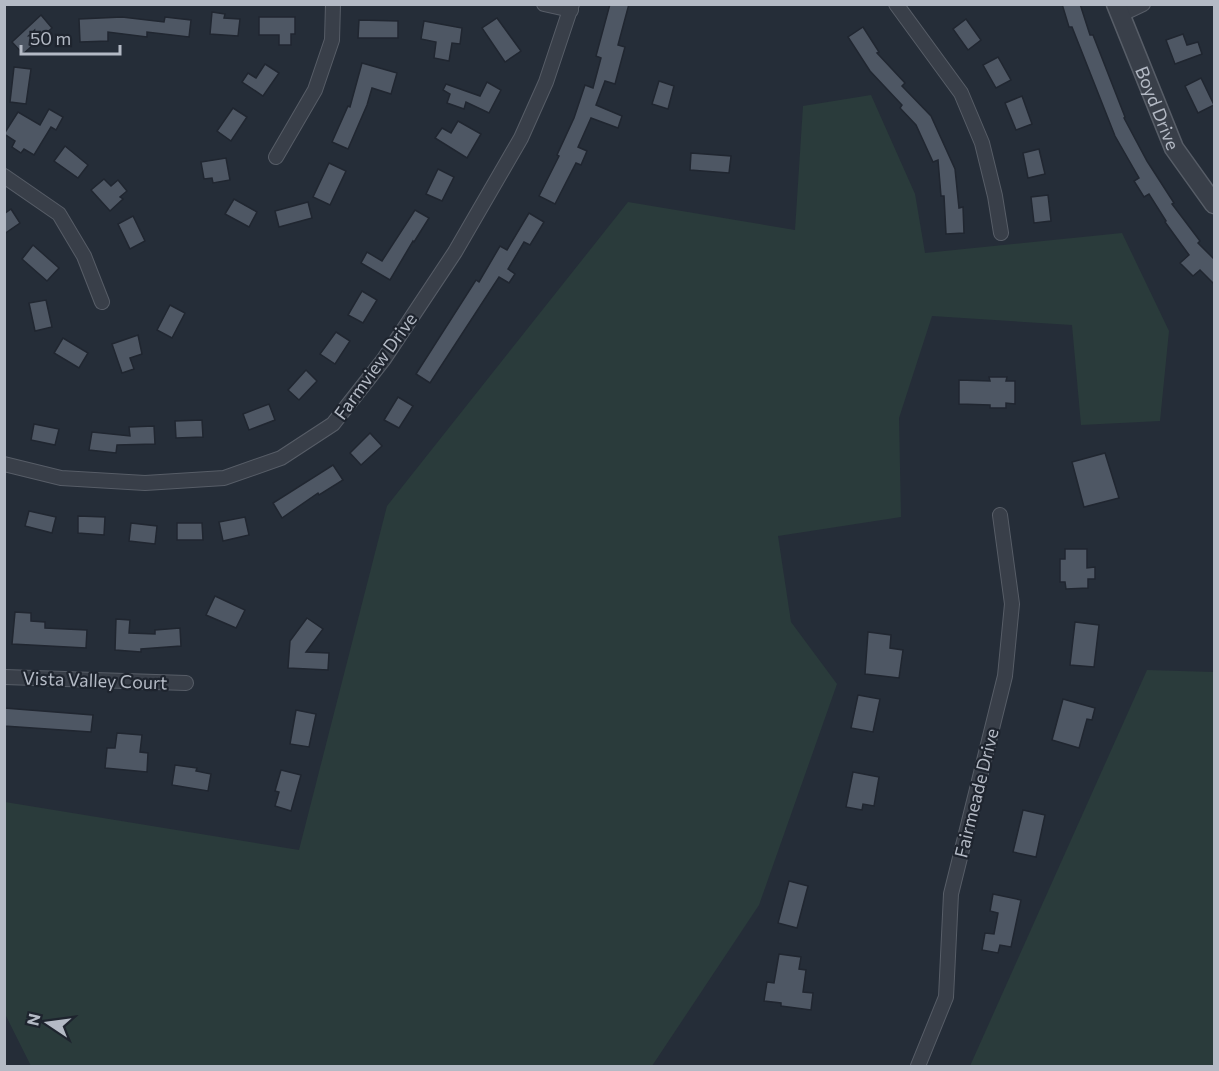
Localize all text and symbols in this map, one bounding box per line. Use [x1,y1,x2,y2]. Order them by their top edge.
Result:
scale bar [21,18,120,56]
text: 50 m [30,27,71,49]
street label: Boyd Drive [1131,63,1185,153]
street label: Farmview Drive [329,308,421,424]
street label: Vista Valley Court [22,666,168,694]
street label: Fairmeade Drive [949,726,1003,860]
north arrow [18,993,78,1053]
text: N [22,1012,44,1027]

